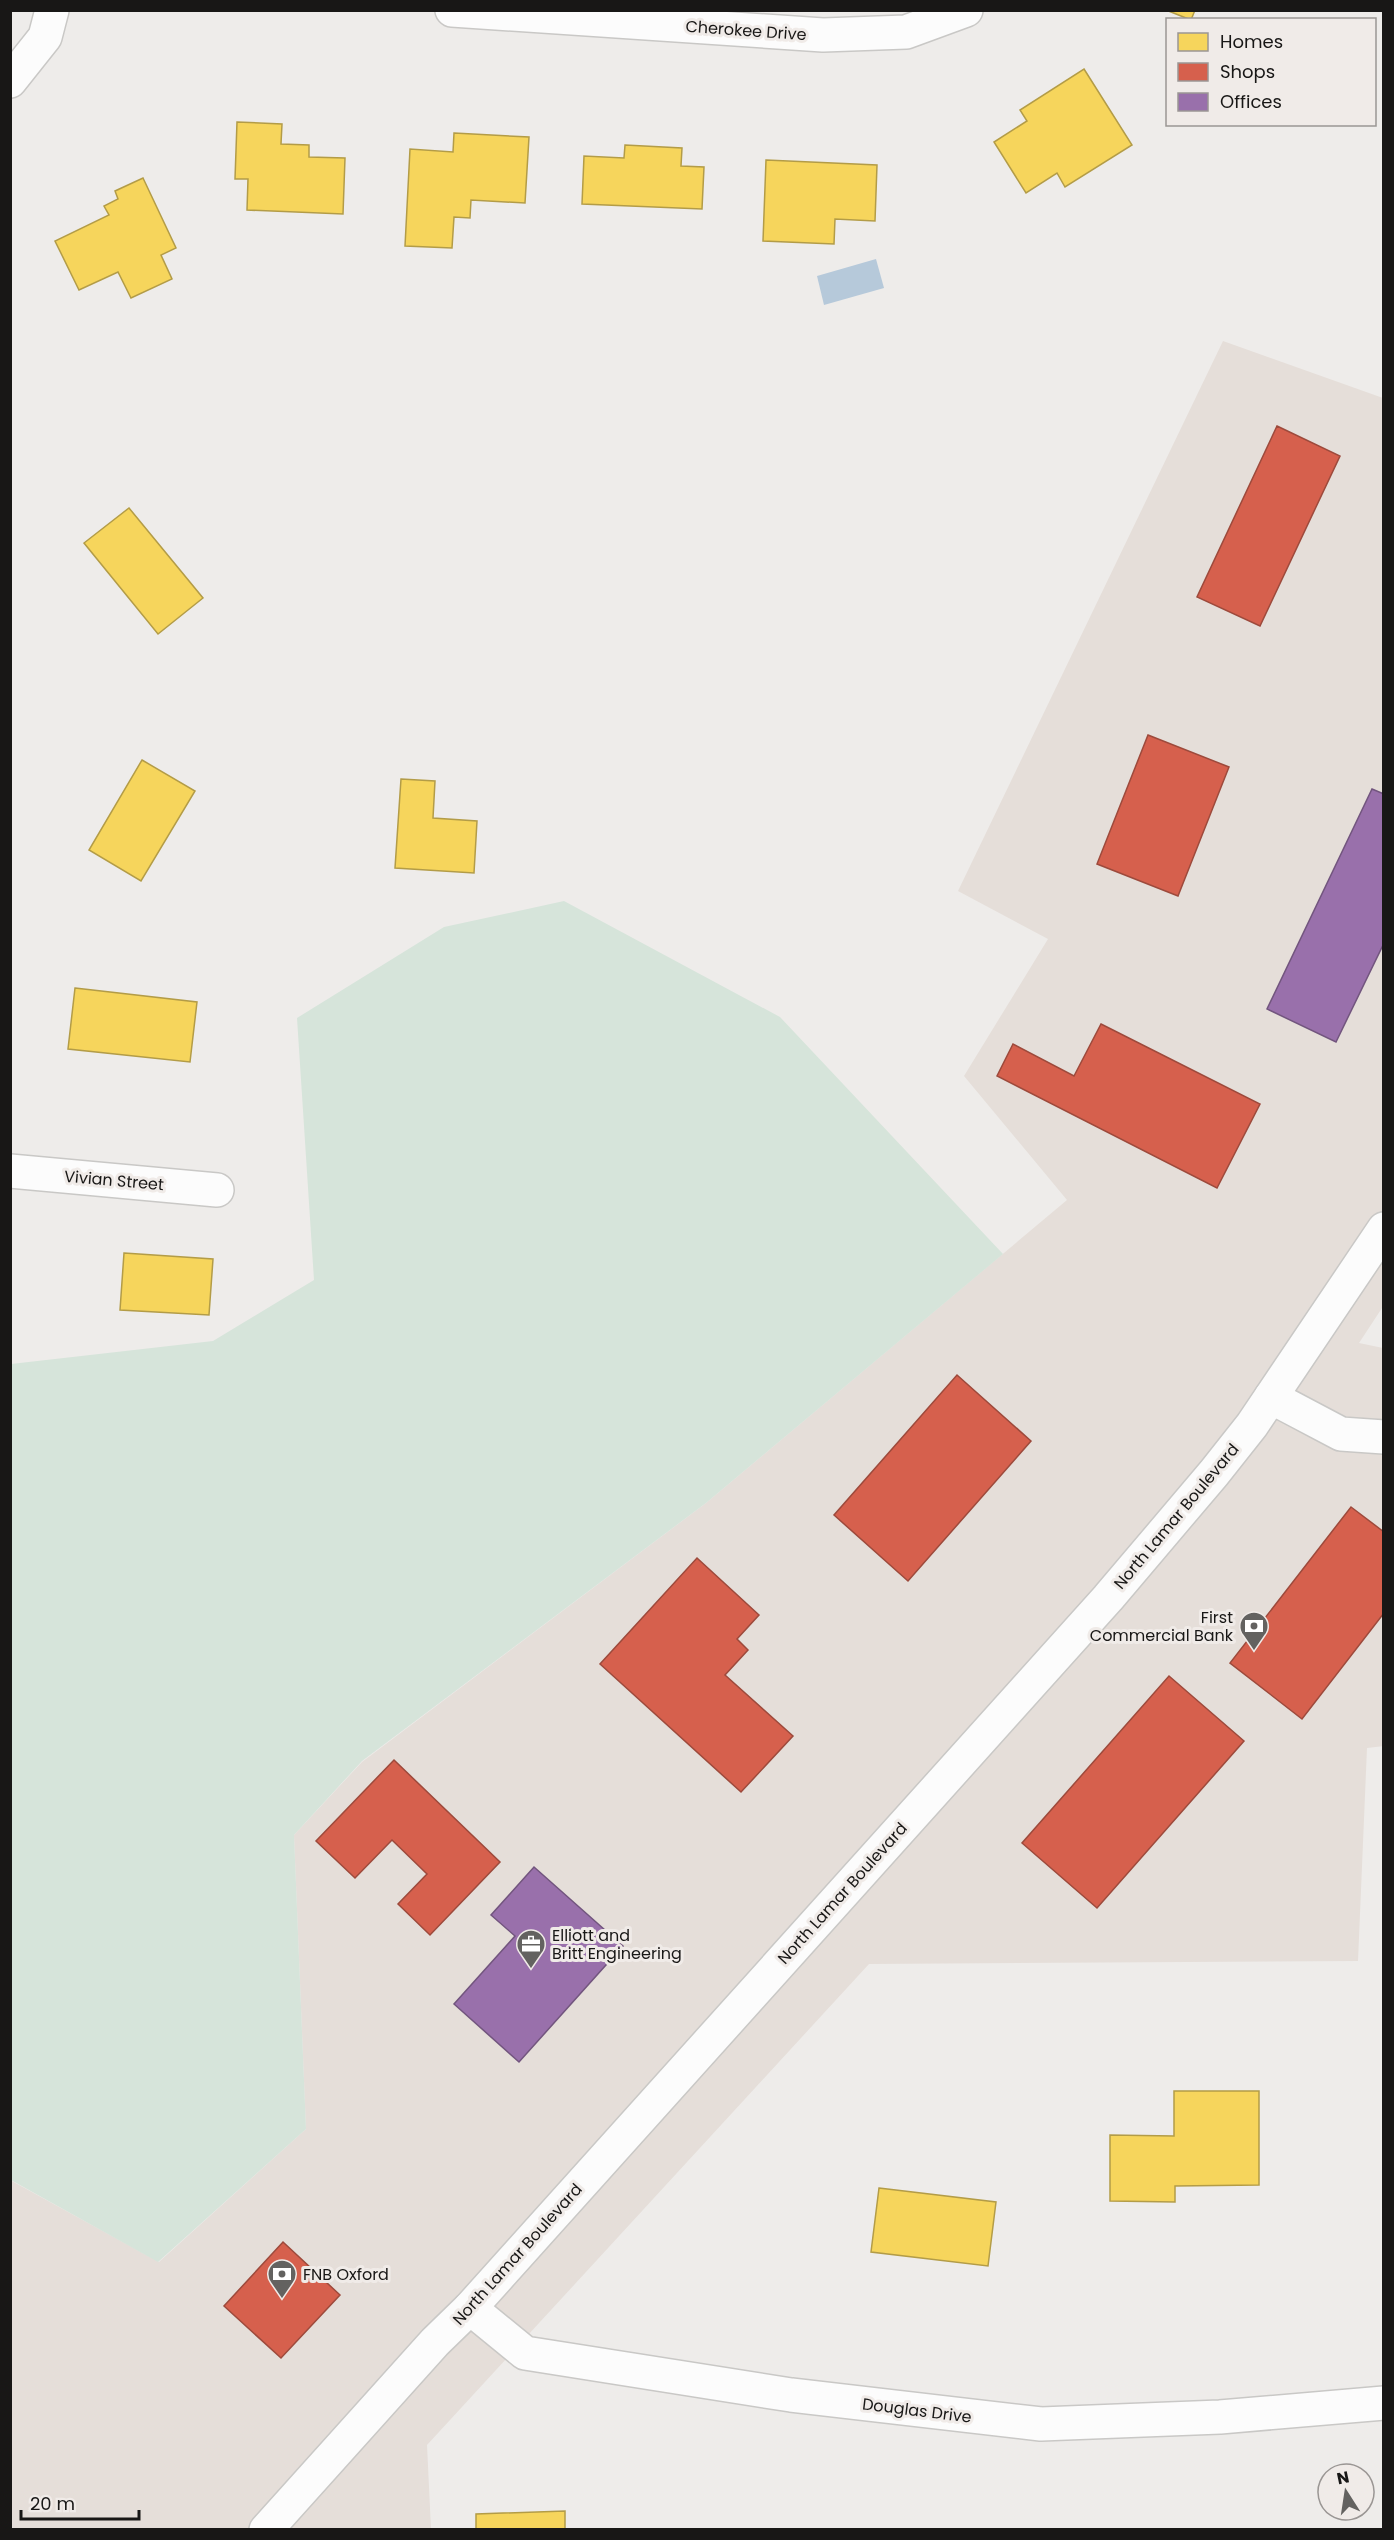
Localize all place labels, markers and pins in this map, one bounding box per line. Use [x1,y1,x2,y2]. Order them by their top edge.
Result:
place label: First Commercial Bank [1090,1606,1234,1647]
bank icon: First Commercial Bank [1238,1610,1270,1652]
place label: Elliott and Britt Engineering [552,1924,682,1965]
office icon: Elliott and Britt Engineering [515,1928,547,1970]
bank icon: FNB Oxford [266,2258,298,2300]
place label: FNB Oxford [303,2263,389,2286]

